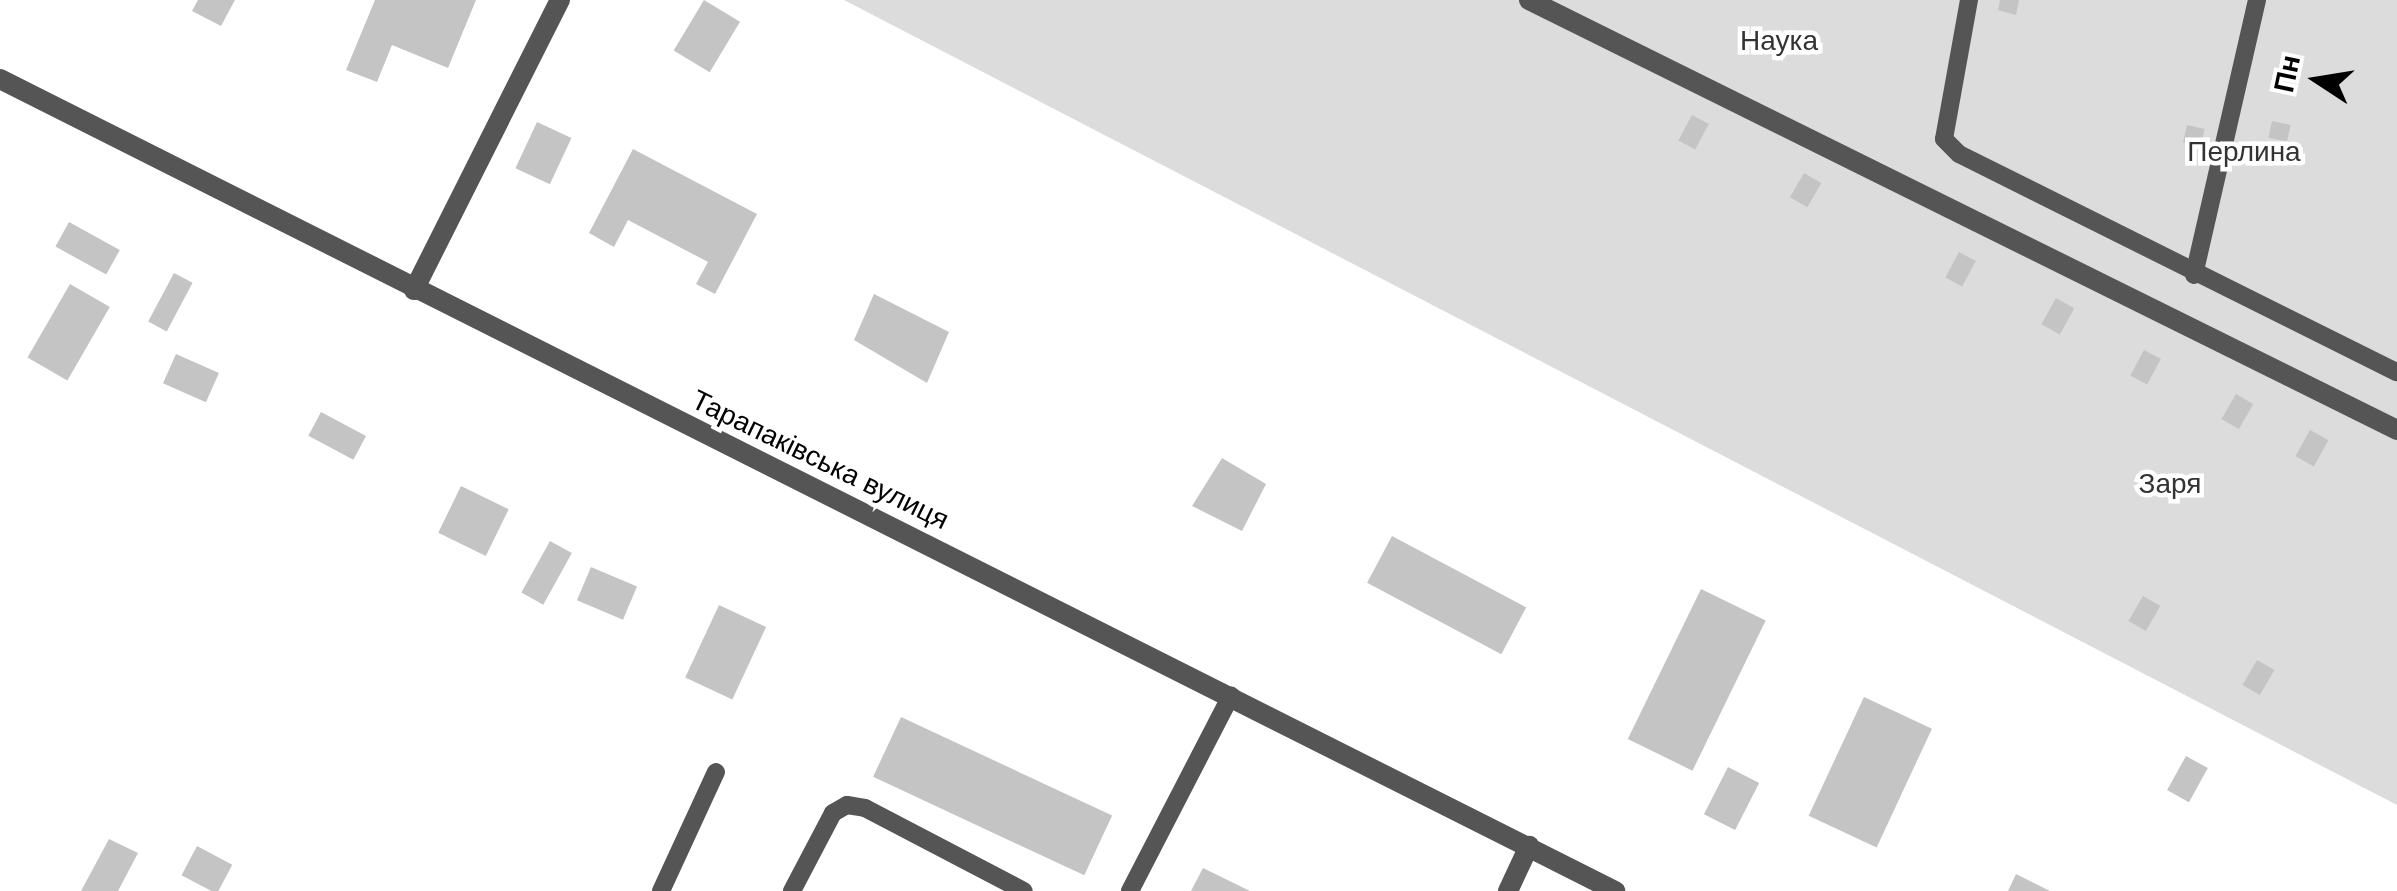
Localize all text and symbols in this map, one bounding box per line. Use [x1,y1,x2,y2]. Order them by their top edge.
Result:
park label: Наука [1740,24,1818,58]
north arrow [2267,30,2367,130]
text: Пн [2268,52,2306,95]
park label: Перлина [2187,135,2301,169]
street label: Тарапаківська вулиця [686,383,954,537]
park label: Заря [2139,467,2201,501]

